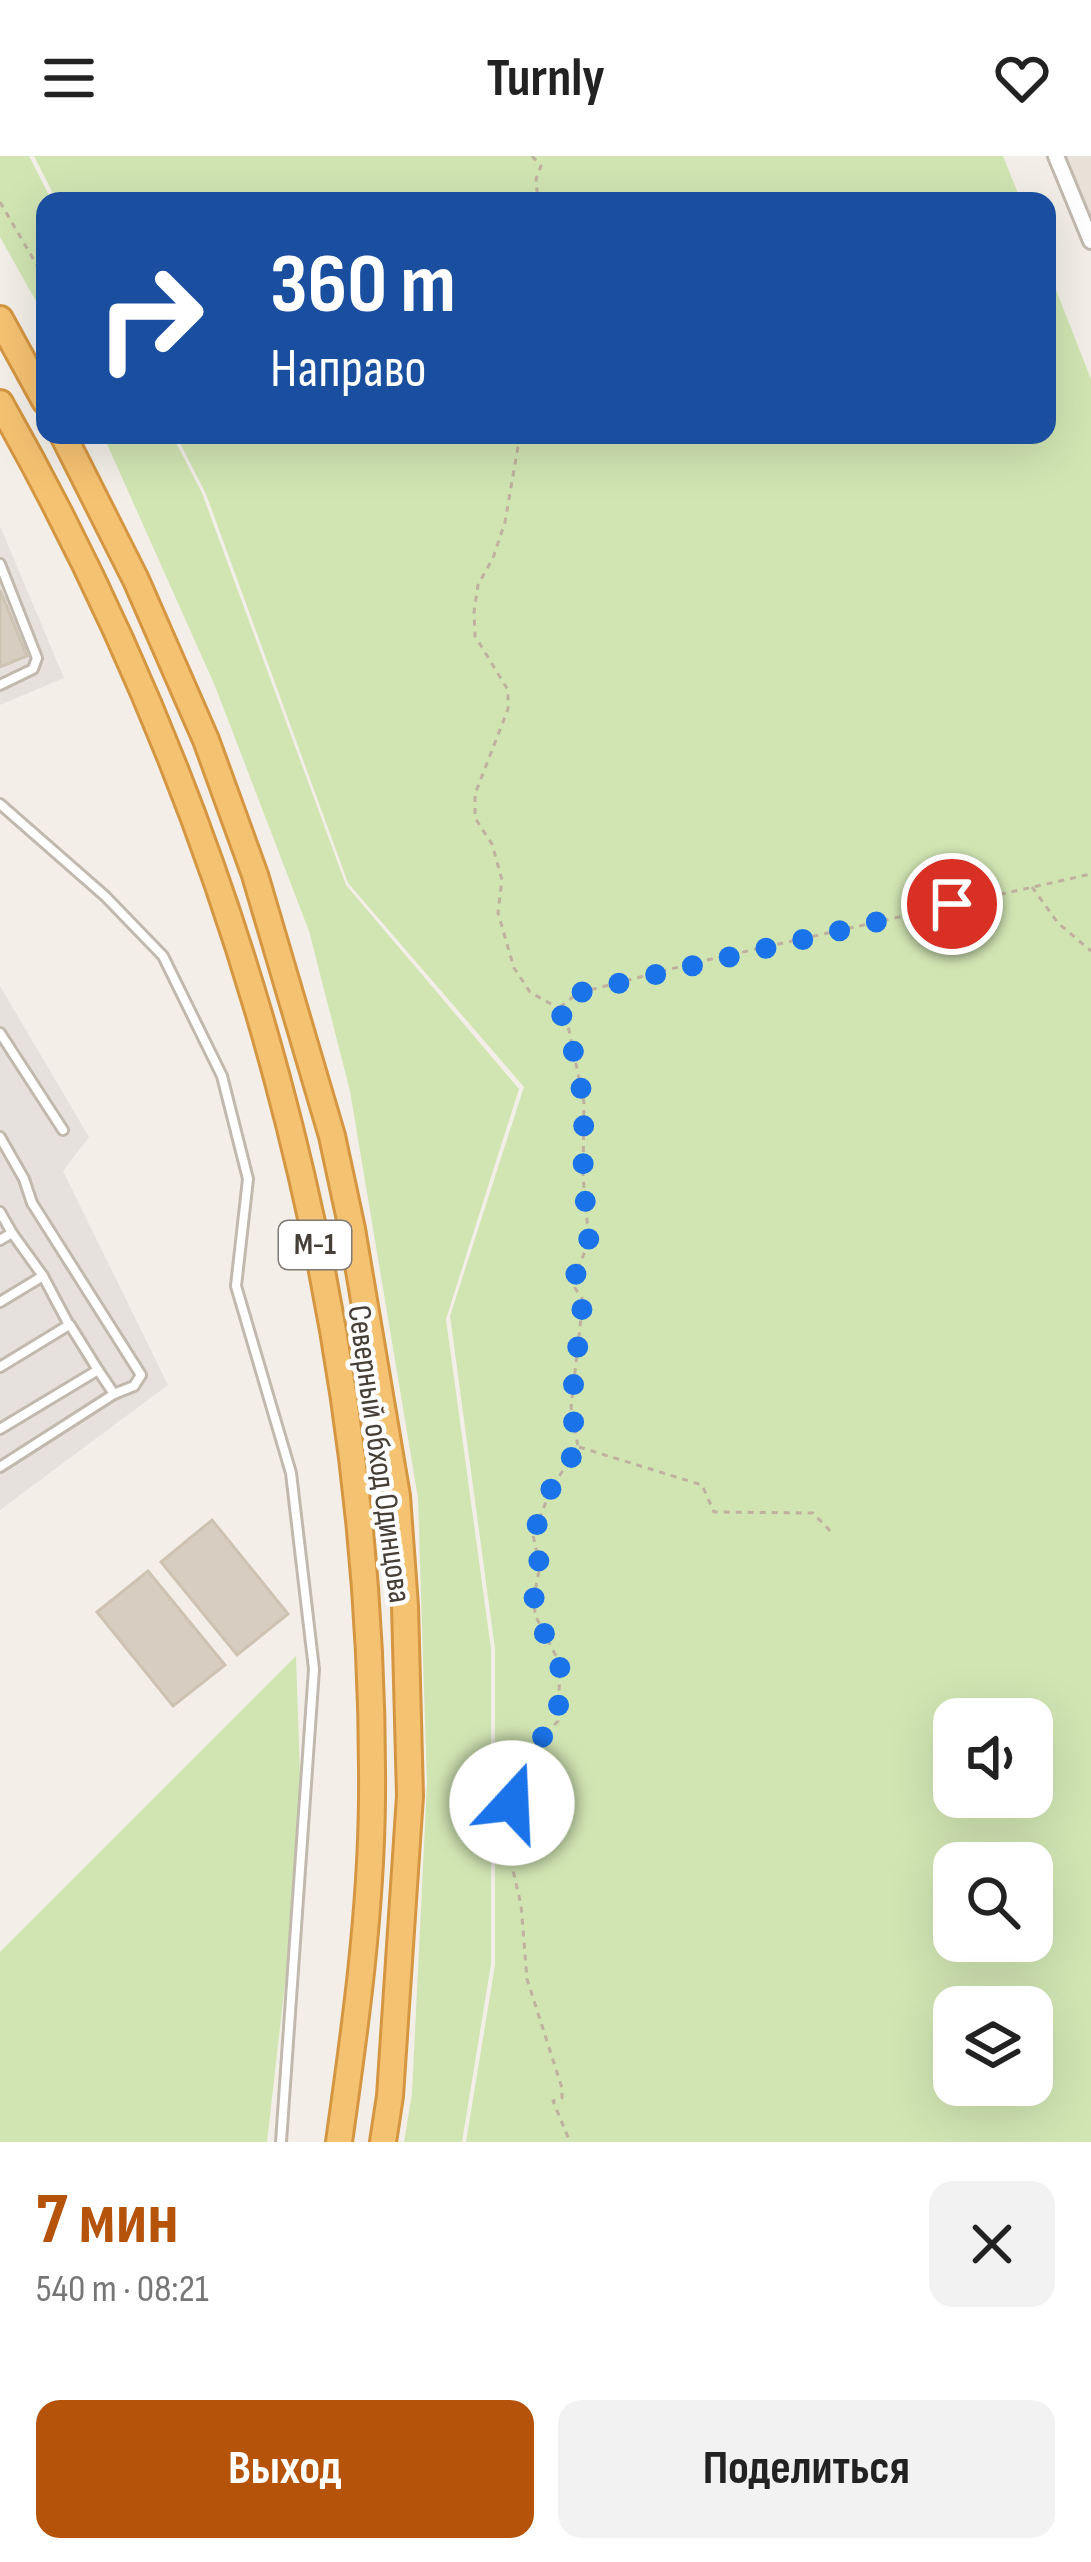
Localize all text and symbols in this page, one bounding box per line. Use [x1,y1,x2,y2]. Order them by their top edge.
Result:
icon: menu [36,45,102,111]
icon: heart [989,45,1055,111]
text: Turnly [486,46,605,111]
text: 360 m [270,235,456,336]
icon: right [72,240,228,396]
text: Направо [270,337,427,402]
pin [901,853,1003,955]
icon: arrive [919,871,985,937]
road number: М-1 [279,1221,351,1269]
street label: Северный обход Одинцова [338,1302,420,1606]
map controls [933,1698,1053,2106]
button: sound [933,1698,1053,1818]
position arrow [449,1740,575,1866]
button: search [933,1842,1053,1962]
button: layers [933,1986,1053,2106]
text: 7 мин [36,2177,179,2264]
button: close [929,2181,1055,2307]
text: 540 m · 08:21 [36,2266,209,2313]
button: Выход [36,2400,534,2538]
button: Поделиться [558,2400,1055,2538]

